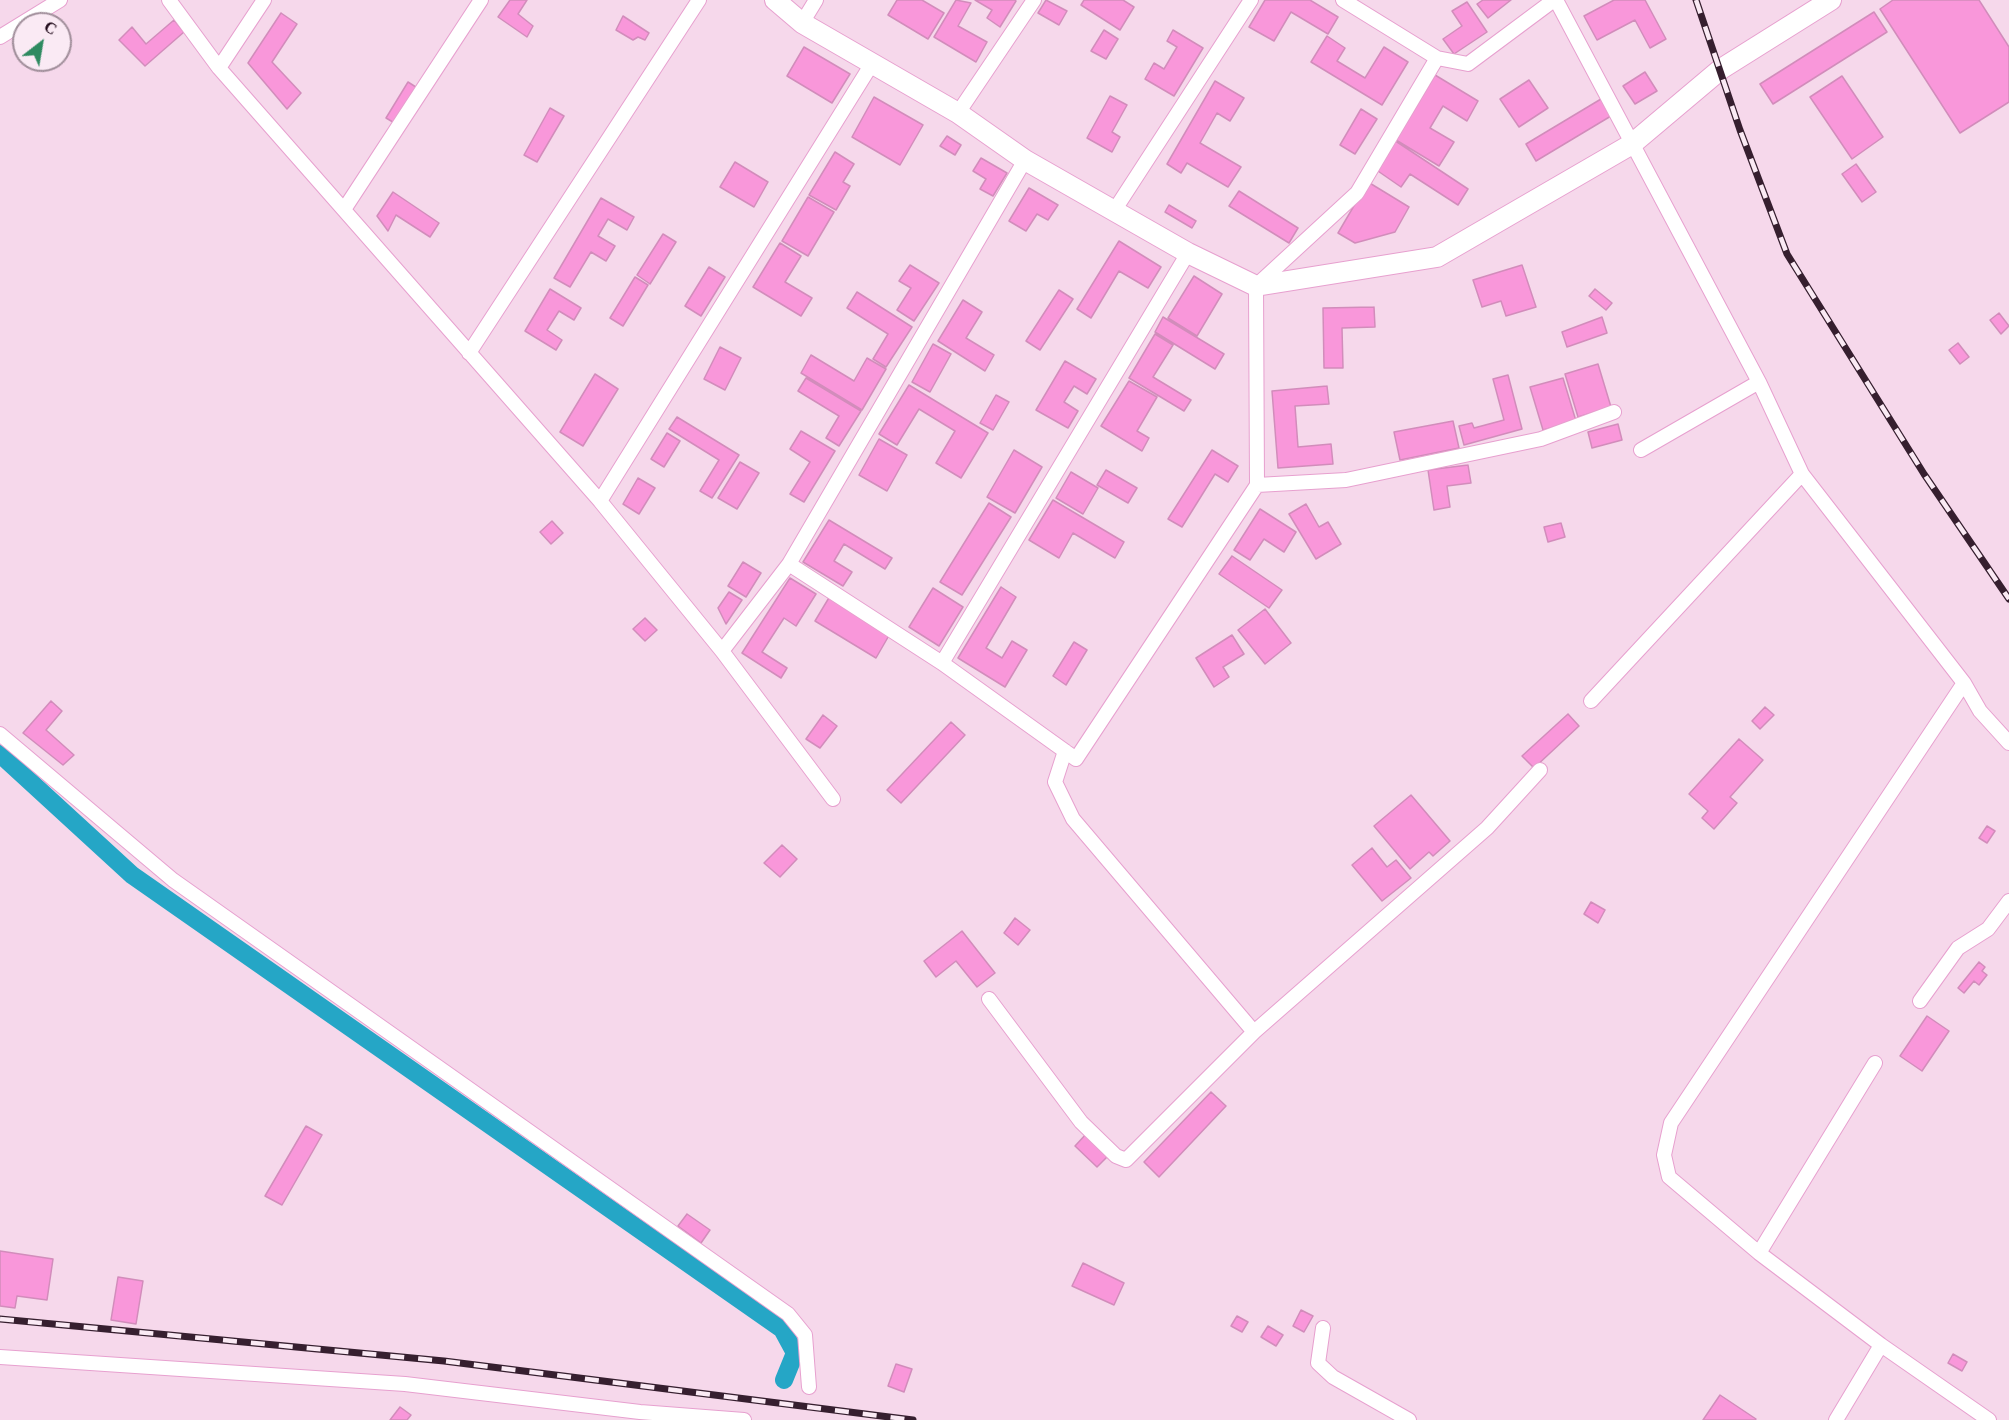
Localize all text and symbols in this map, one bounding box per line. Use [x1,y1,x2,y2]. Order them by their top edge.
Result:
north arrow [12,12,72,72]
text: С [41,18,60,38]

